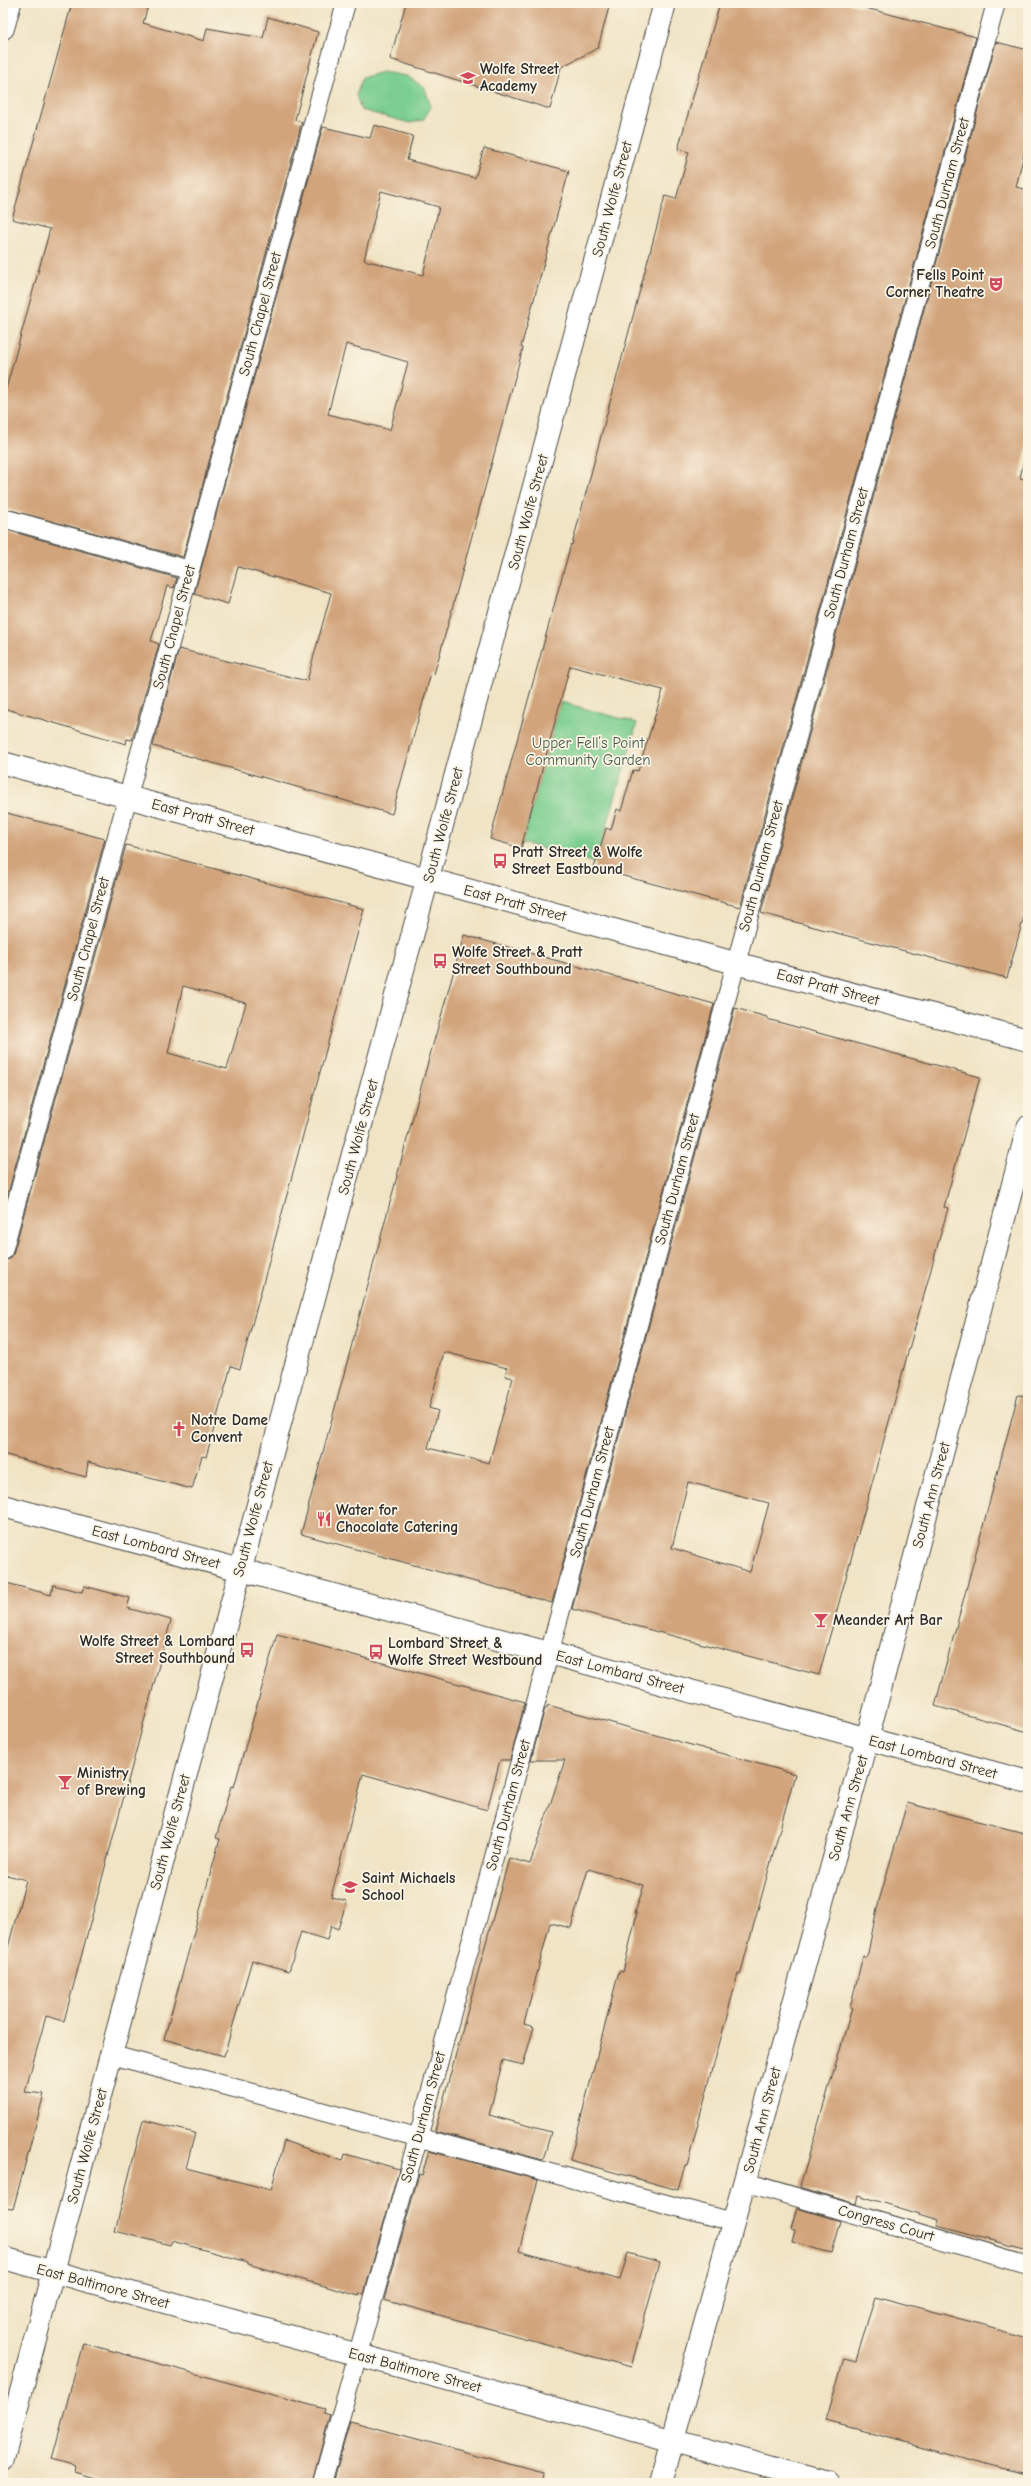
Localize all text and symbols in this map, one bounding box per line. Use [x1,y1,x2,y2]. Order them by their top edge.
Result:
place label: Wolfe Street Academy [480,60,560,95]
school or university icon: Wolfe Street Academy [459,69,477,87]
street label: South Durham Street [921,115,973,251]
street label: South Wolfe Street [588,139,636,259]
street label: South Chapel Street [235,249,285,378]
place label: Fells Point Corner Theatre [886,266,985,301]
theatre icon: Fells Point Corner Theatre [987,275,1005,293]
street label: South Wolfe Street [504,452,552,572]
street label: South Durham Street [820,485,872,621]
street label: South Chapel Street [149,562,199,691]
park label: Upper Fell’s Point Community Garden [525,734,651,769]
street label: South Wolfe Street [419,765,467,885]
street label: East Pratt Street [150,795,257,840]
street label: South Durham Street [735,798,787,934]
place label: Pratt Street & Wolfe Street Eastbound [512,843,642,878]
bus stop icon: Pratt Street & Wolfe Street Eastbound [491,852,509,870]
street label: South Chapel Street [63,874,113,1003]
street label: East Pratt Street [462,881,569,926]
place label: Wolfe Street & Pratt Street Southbound [452,943,583,978]
bus stop icon: Wolfe Street & Pratt Street Southbound [431,952,449,970]
street label: East Pratt Street [775,965,882,1010]
street label: South Wolfe Street [334,1077,382,1197]
street label: South Durham Street [651,1111,703,1247]
place label: Notre Dame Convent [191,1411,268,1446]
church icon: Notre Dame Convent [170,1420,188,1438]
street label: South Durham Street [566,1424,618,1560]
street label: South Ann Street [908,1439,954,1550]
street label: South Wolfe Street [229,1459,277,1579]
place label: Water for Chocolate Catering [336,1501,459,1536]
restaurant icon: Water for Chocolate Catering [315,1510,333,1528]
street label: East Lombard Street [90,1521,223,1573]
bar icon: Meander Art Bar [812,1611,830,1629]
place label: Meander Art Bar [833,1611,942,1629]
place label: Wolfe Street & Lombard Street Southbound [80,1632,235,1667]
place label: Lombard Street & Wolfe Street Westbound [388,1634,542,1669]
bus stop icon: Wolfe Street & Lombard Street Southbound [238,1641,256,1659]
bus stop icon: Lombard Street & Wolfe Street Westbound [367,1643,385,1661]
street label: East Lombard Street [554,1646,687,1698]
street label: East Lombard Street [867,1731,1000,1783]
street label: South Durham Street [482,1737,534,1873]
street label: South Ann Street [824,1752,872,1863]
place label: Ministry of Brewing [77,1764,146,1799]
street label: South Wolfe Street [146,1772,194,1892]
bar icon: Ministry of Brewing [56,1773,74,1791]
place label: Saint Michaels School [362,1869,455,1904]
school or university icon: Saint Michaels School [341,1878,359,1896]
street label: South Durham Street [397,2049,449,2185]
street label: South Ann Street [739,2064,785,2175]
street label: South Wolfe Street [63,2086,111,2206]
street label: Congress Court [836,2201,937,2246]
street label: East Baltimore Street [35,2260,172,2313]
street label: East Baltimore Street [347,2344,484,2397]

